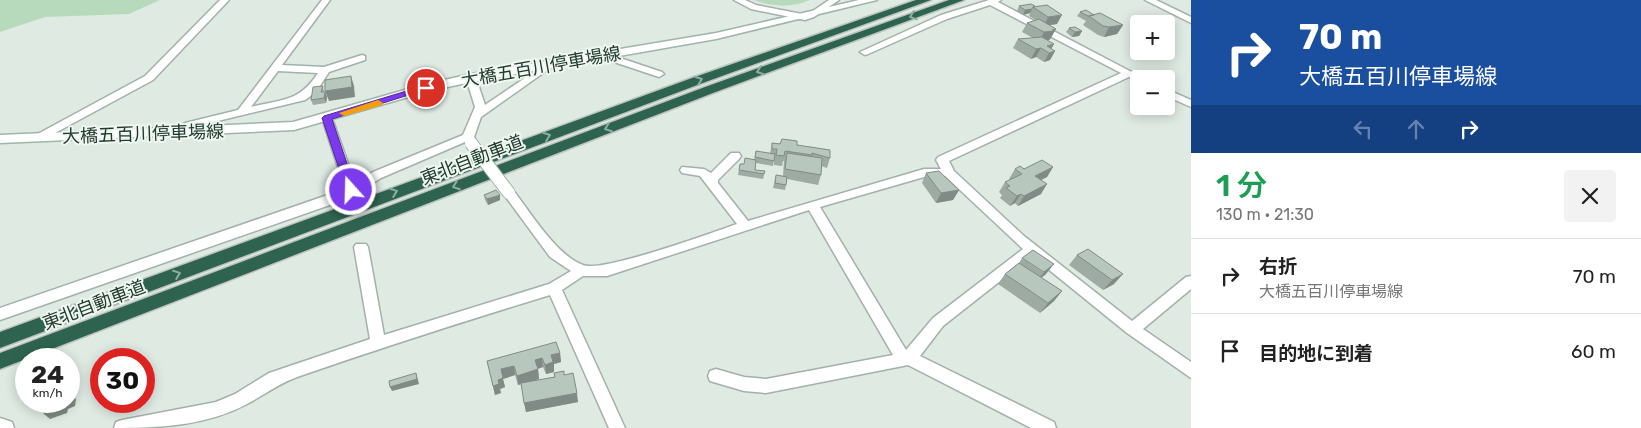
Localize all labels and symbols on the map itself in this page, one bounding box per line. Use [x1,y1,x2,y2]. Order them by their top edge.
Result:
one-way arrow [909,10,918,20]
street label: 大橋五百川停車場線 [459,42,623,92]
one-way arrow [757,65,765,75]
pin [405,67,447,109]
one-way arrow [694,76,703,86]
street label: 大橋五百川停車場線 [62,120,224,148]
one-way arrow [604,122,613,132]
street label: 東北自動車道 [418,130,526,190]
one-way arrow [542,132,551,142]
position arrow [324,163,376,215]
one-way arrow [452,180,461,190]
one-way arrow [390,188,398,198]
one-way arrow [172,270,181,280]
street label: 東北自動車道 [40,275,148,335]
speed limit sign: 30 [90,348,155,413]

